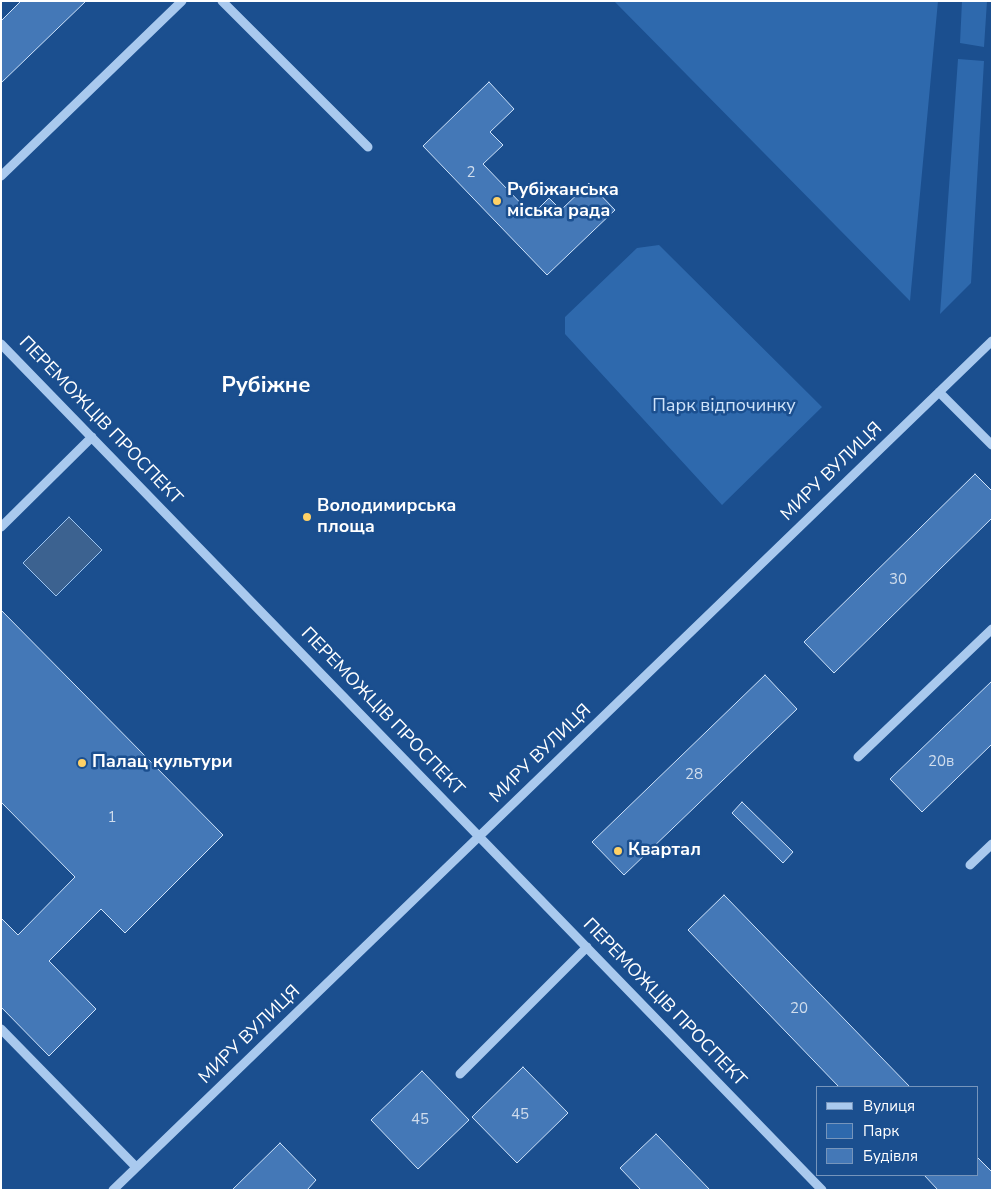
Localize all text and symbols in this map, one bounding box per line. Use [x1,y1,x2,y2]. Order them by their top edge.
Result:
house number: 2 [467,164,475,182]
place label: Рубіжанська міська рада [507,180,619,222]
marker: Рубіжанська міська рада [491,195,503,207]
street label: ПЕРЕМОЖЦІВ ПРОСПЕКТ [14,332,186,510]
district label: Рубіжне [222,374,310,400]
park label: Парк відпочинку [652,396,796,418]
street label: МИРУ ВУЛИЦЯ [777,418,887,526]
place label: Володимирська площа [317,496,456,538]
marker: Володимирська площа [301,511,313,523]
house number: 30 [889,571,907,589]
street label: ПЕРЕМОЖЦІВ ПРОСПЕКТ [296,623,468,801]
street label: МИРУ ВУЛИЦЯ [486,700,596,808]
place label: Палац культури [92,752,233,774]
house number: 20в [928,753,954,771]
marker: Палац культури [76,757,88,769]
house number: 28 [685,766,703,784]
house number: 1 [108,809,116,827]
place label: Квартал [628,840,701,862]
marker: Квартал [612,845,624,857]
street label: ПЕРЕМОЖЦІВ ПРОСПЕКТ [578,914,750,1092]
street label: МИРУ ВУЛИЦЯ [195,981,305,1089]
house number: 20 [790,1000,808,1018]
legend [816,1086,978,1176]
text: Вулиця [863,1096,915,1116]
house number: 45 [511,1106,529,1124]
house number: 45 [411,1111,429,1129]
text: Парк [863,1121,899,1141]
text: Будівля [863,1146,918,1166]

